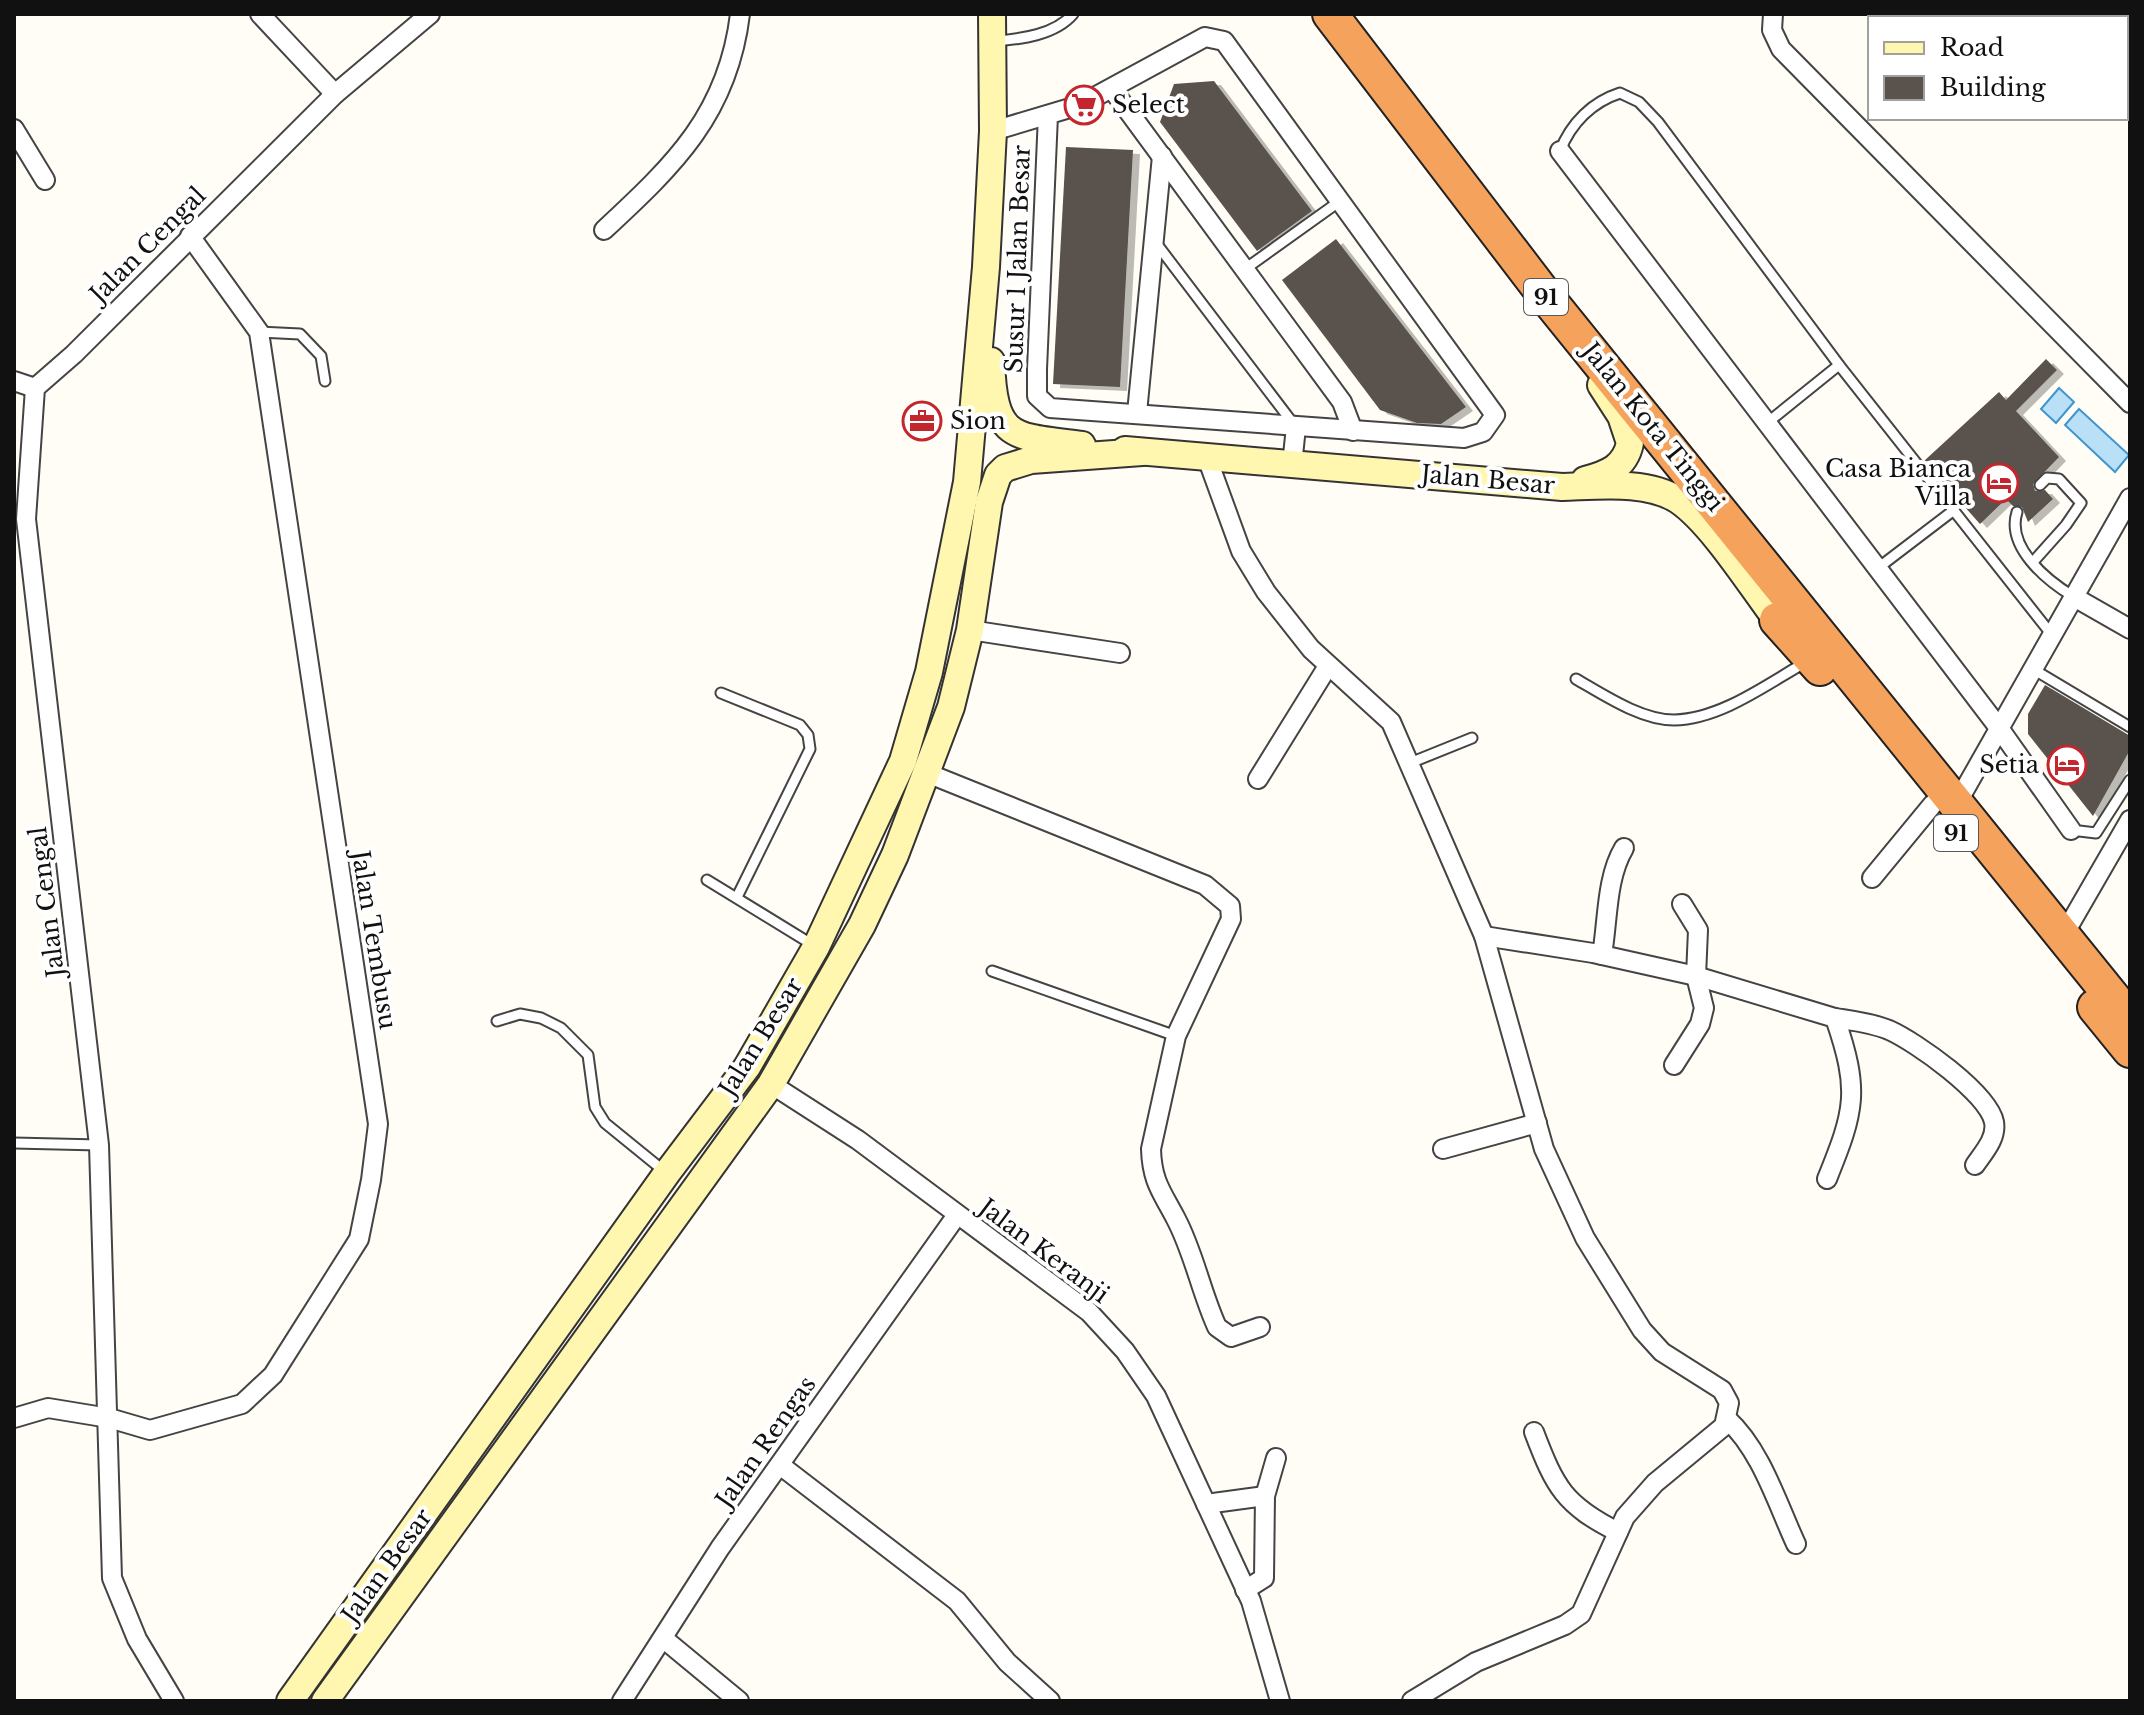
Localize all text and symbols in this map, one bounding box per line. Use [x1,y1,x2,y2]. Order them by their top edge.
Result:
legend [1868,16,2128,120]
text: Road [1940,33,2004,62]
text: Building [1940,73,2046,102]
supermarket icon: Select [1063,84,1105,126]
place label: Select [1112,90,1185,119]
street label: Susur 1 Jalan Besar [999,144,1036,373]
street label: Jalan Cengal [82,181,212,311]
road number: 91 [1524,279,1568,315]
street label: Jalan Kota Tinggi [1575,334,1730,517]
office icon: Sion [901,400,943,442]
place label: Sion [950,406,1006,435]
place label: Casa Bianca Villa [1825,454,1972,511]
street label: Jalan Besar [1417,459,1557,500]
hotel icon: Casa Bianca Villa [1978,462,2020,504]
hotel icon: Setia [2046,744,2088,786]
place label: Setia [1979,750,2040,779]
road number: 91 [1934,815,1978,851]
street label: Jalan Cengal [23,825,70,982]
street label: Jalan Tembusu [346,845,403,1031]
street label: Jalan Besar [711,972,809,1104]
street label: Jalan Keranji [971,1191,1115,1309]
street label: Jalan Rengas [708,1370,822,1516]
street label: Jalan Besar [334,1502,438,1631]

